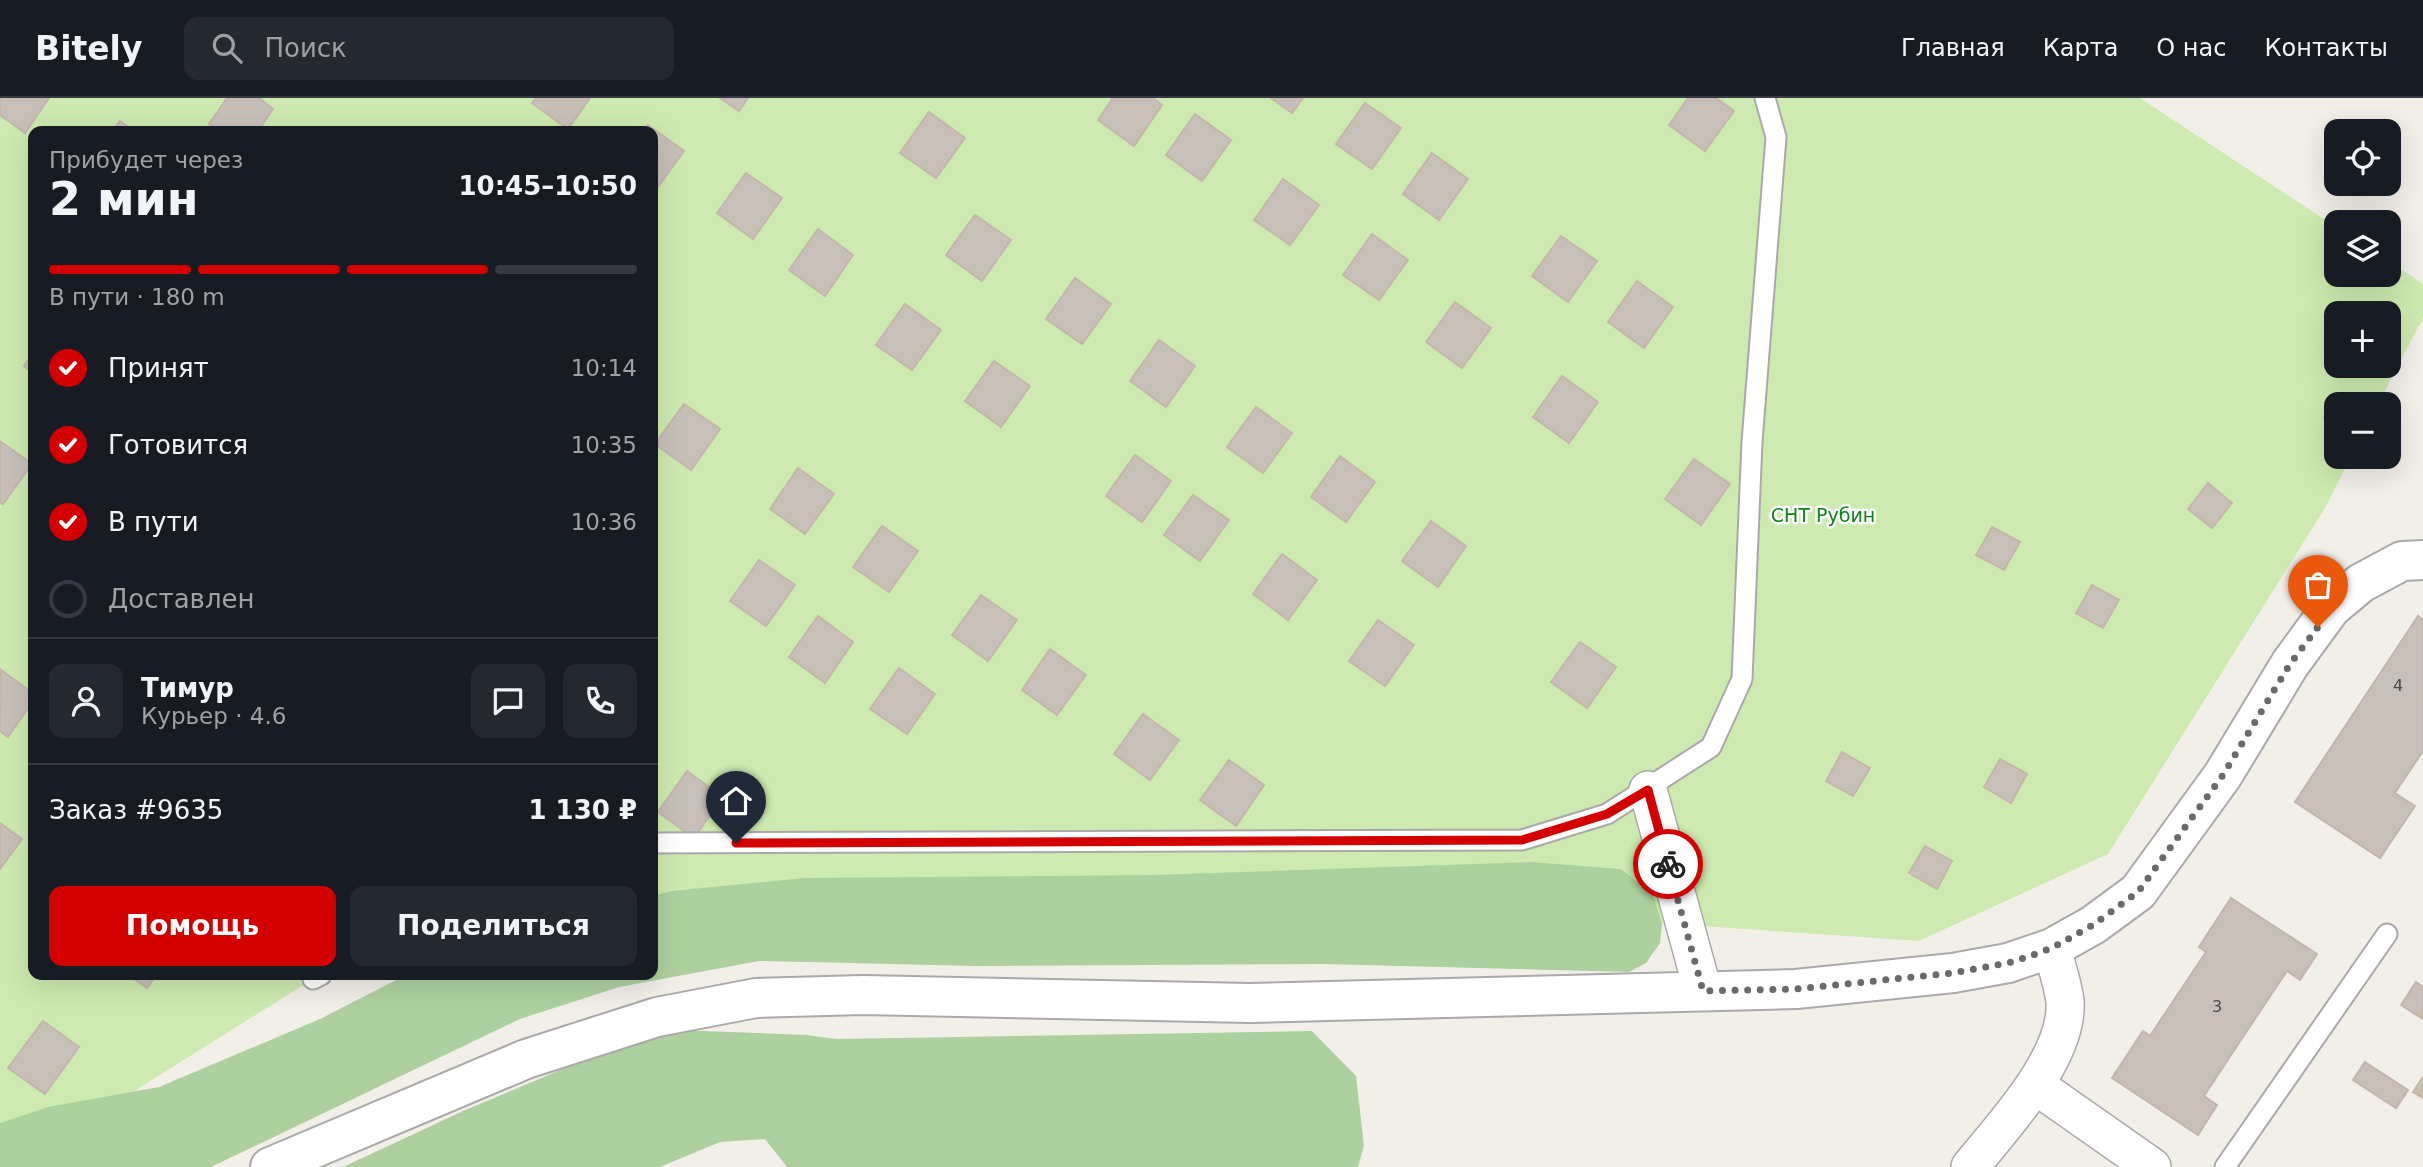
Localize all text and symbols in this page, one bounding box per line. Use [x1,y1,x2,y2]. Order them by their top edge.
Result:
search box [184,17,674,80]
text: Bitely [35,29,142,68]
icon: search [208,29,246,67]
text: Поиск [264,33,347,63]
text: Главная [1901,34,2005,62]
text: Карта [2043,34,2118,62]
text: О нас [2156,34,2226,62]
text: Контакты [2264,34,2388,62]
map controls [2324,119,2401,469]
button: locate [2324,119,2401,196]
text: Прибудет через [49,147,243,173]
text: 10:45–10:50 [458,171,637,201]
text: 2 мин [49,172,199,226]
button: layers [2324,210,2401,287]
text: В пути · 180 m [49,284,225,310]
button: + [2324,301,2401,378]
icon: check [49,349,87,387]
text: Принят [108,353,209,383]
text: 10:14 [571,355,637,381]
button: − [2324,392,2401,469]
icon: check [49,426,87,464]
text: Готовится [108,430,248,460]
text: 10:35 [571,432,637,458]
icon: check [49,503,87,541]
park label: СНТ Рубин [1771,504,1875,526]
text: В пути [108,507,199,537]
text: 10:36 [571,509,637,535]
pin [2288,555,2348,627]
icon: bag [2299,566,2337,604]
text: Доставлен [108,584,255,614]
button: person [49,664,123,738]
button: chat [471,664,545,738]
button: phone [563,664,637,738]
text: Тимур [141,673,234,703]
house number: 4 [2393,676,2403,695]
text: Курьер · 4.6 [141,703,286,729]
pin [706,771,766,843]
icon: home [717,782,755,820]
text: Заказ #9635 [49,795,223,825]
text: 1 130 ₽ [528,795,637,825]
courier [1633,829,1703,899]
icon: bike [1649,845,1687,883]
button: Помощь [49,886,336,966]
button: Поделиться [350,886,637,966]
house number: 3 [2212,997,2222,1016]

